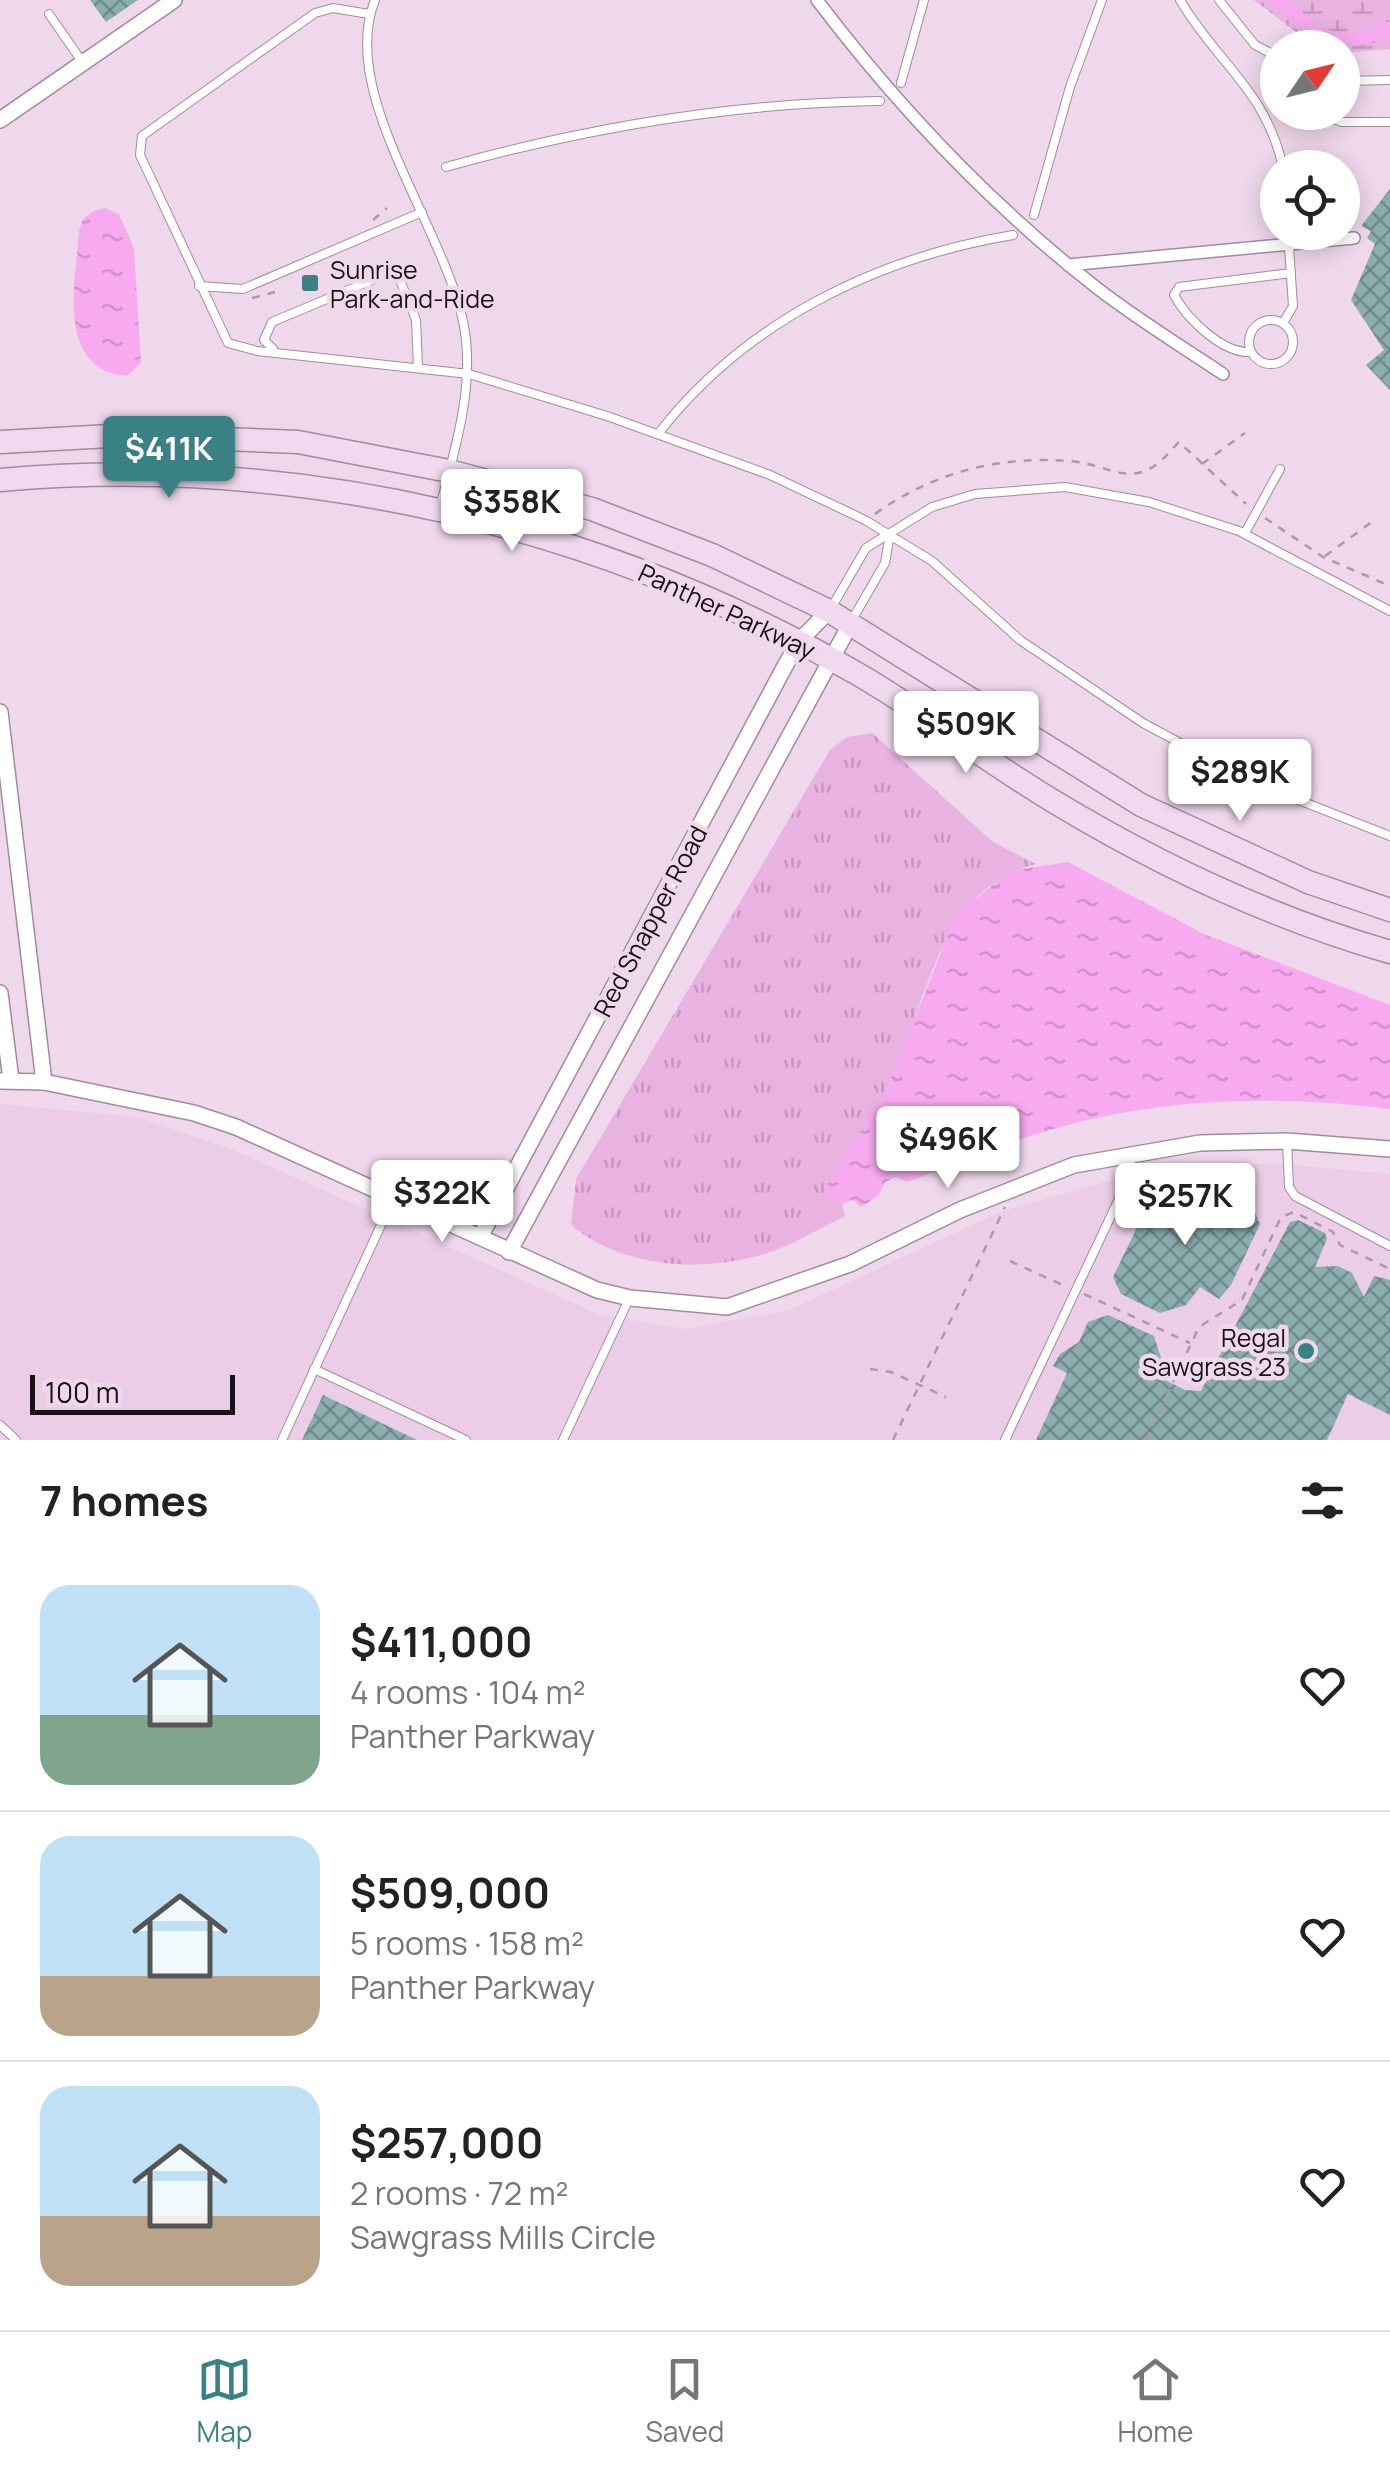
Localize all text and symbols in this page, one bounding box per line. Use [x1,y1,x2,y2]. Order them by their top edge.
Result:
north arrow [1260,30,1360,130]
map controls [1260,30,1360,250]
button: locate [1260,150,1360,250]
place label: Sunrise Park-and-Ride [330,252,495,316]
marker: Sunrise Park-and-Ride [299,272,321,294]
pin: $411K [99,416,239,501]
text: $411K [125,426,213,470]
pin: $358K [442,469,582,554]
text: $358K [463,479,561,523]
street label: Panther Parkway [633,555,821,667]
pin: $509K [896,691,1036,776]
text: $509K [916,701,1016,745]
pin: $289K [1170,739,1310,824]
text: $289K [1190,749,1290,793]
street label: Red Snapper Road [585,819,715,1023]
pin: $496K [878,1106,1018,1191]
text: $496K [898,1116,998,1160]
pin: $322K [372,1160,512,1245]
pin: $257K [1115,1163,1255,1248]
text: $322K [393,1170,491,1214]
text: $257K [1137,1173,1233,1217]
place label: Regal Sawgrass 23 [1142,1320,1286,1384]
marker: Regal Sawgrass 23 [1295,1340,1317,1362]
scale bar [30,1370,235,1414]
text: 100 m [45,1373,119,1411]
text: 7 homes [40,1471,208,1529]
icon: filters [1295,1473,1350,1528]
text: $411,000 [350,1612,533,1670]
icon: home [120,1625,240,1745]
icon: heart [1295,1658,1350,1713]
text: 4 rooms · 104 m² [350,1670,586,1714]
text: Panther Parkway [350,1714,595,1758]
text: $509,000 [350,1863,550,1921]
icon: home [120,1876,240,1996]
icon: heart [1295,1909,1350,1964]
text: 5 rooms · 158 m² [350,1921,584,1965]
text: Panther Parkway [350,1965,595,2009]
text: $257,000 [350,2113,543,2171]
icon: home [120,2126,240,2246]
icon: heart [1295,2159,1350,2214]
text: 2 rooms · 72 m² [350,2171,568,2215]
text: Sawgrass Mills Circle [350,2215,656,2259]
tab: Map [197,2352,252,2450]
tab: Saved [646,2352,724,2450]
tab: Home [1118,2352,1193,2450]

